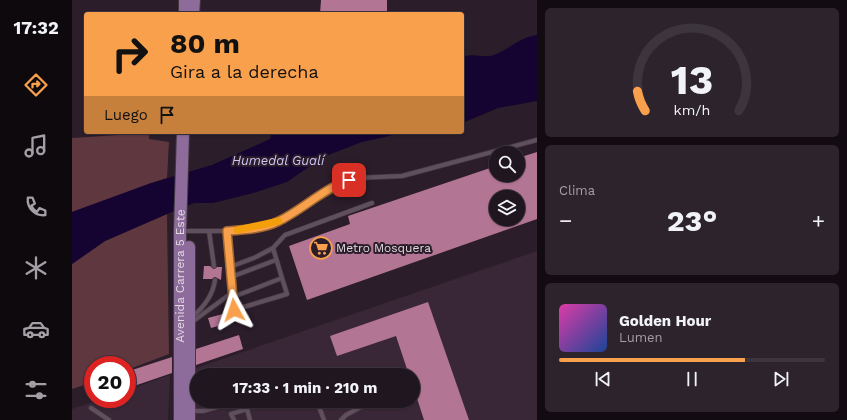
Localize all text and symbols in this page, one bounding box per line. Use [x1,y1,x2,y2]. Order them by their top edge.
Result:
text: 17:32 [13,17,59,38]
text: 80 m [170,27,240,60]
icon: right [104,28,156,80]
text: 13 [671,54,713,103]
text: Gira a la derecha [170,61,319,82]
icon: directions [22,71,50,99]
text: km/h [674,101,710,117]
icon: arrive [156,104,178,126]
text: Luego [104,106,148,124]
icon: music [22,132,50,160]
map controls [489,146,525,226]
button: search [489,146,525,182]
water label: Humedal Gualí [232,153,326,168]
pin [332,163,366,197]
icon: arrive [338,169,360,191]
text: Clima [559,183,595,198]
button: layers [489,190,525,226]
icon: phone [22,193,50,221]
text: 23° [667,203,717,238]
text: − [559,208,572,233]
text: + [812,208,825,233]
street label: Avenida Carrera 5 Este [173,209,188,343]
supermarket icon: Metro Mosquera [308,235,334,261]
place label: Metro Mosquera [336,241,431,255]
icon: climate [22,254,50,282]
position arrow [213,289,255,331]
text: Golden Hour [619,312,711,330]
icon: car [22,315,50,343]
text: Lumen [619,330,663,345]
speed limit sign: 20 [84,356,136,408]
icon: previous [592,368,614,390]
icon: pause [681,368,703,390]
icon: next [770,368,792,390]
icon: filters [22,376,50,404]
text: 17:33 · 1 min · 210 m [233,379,377,397]

